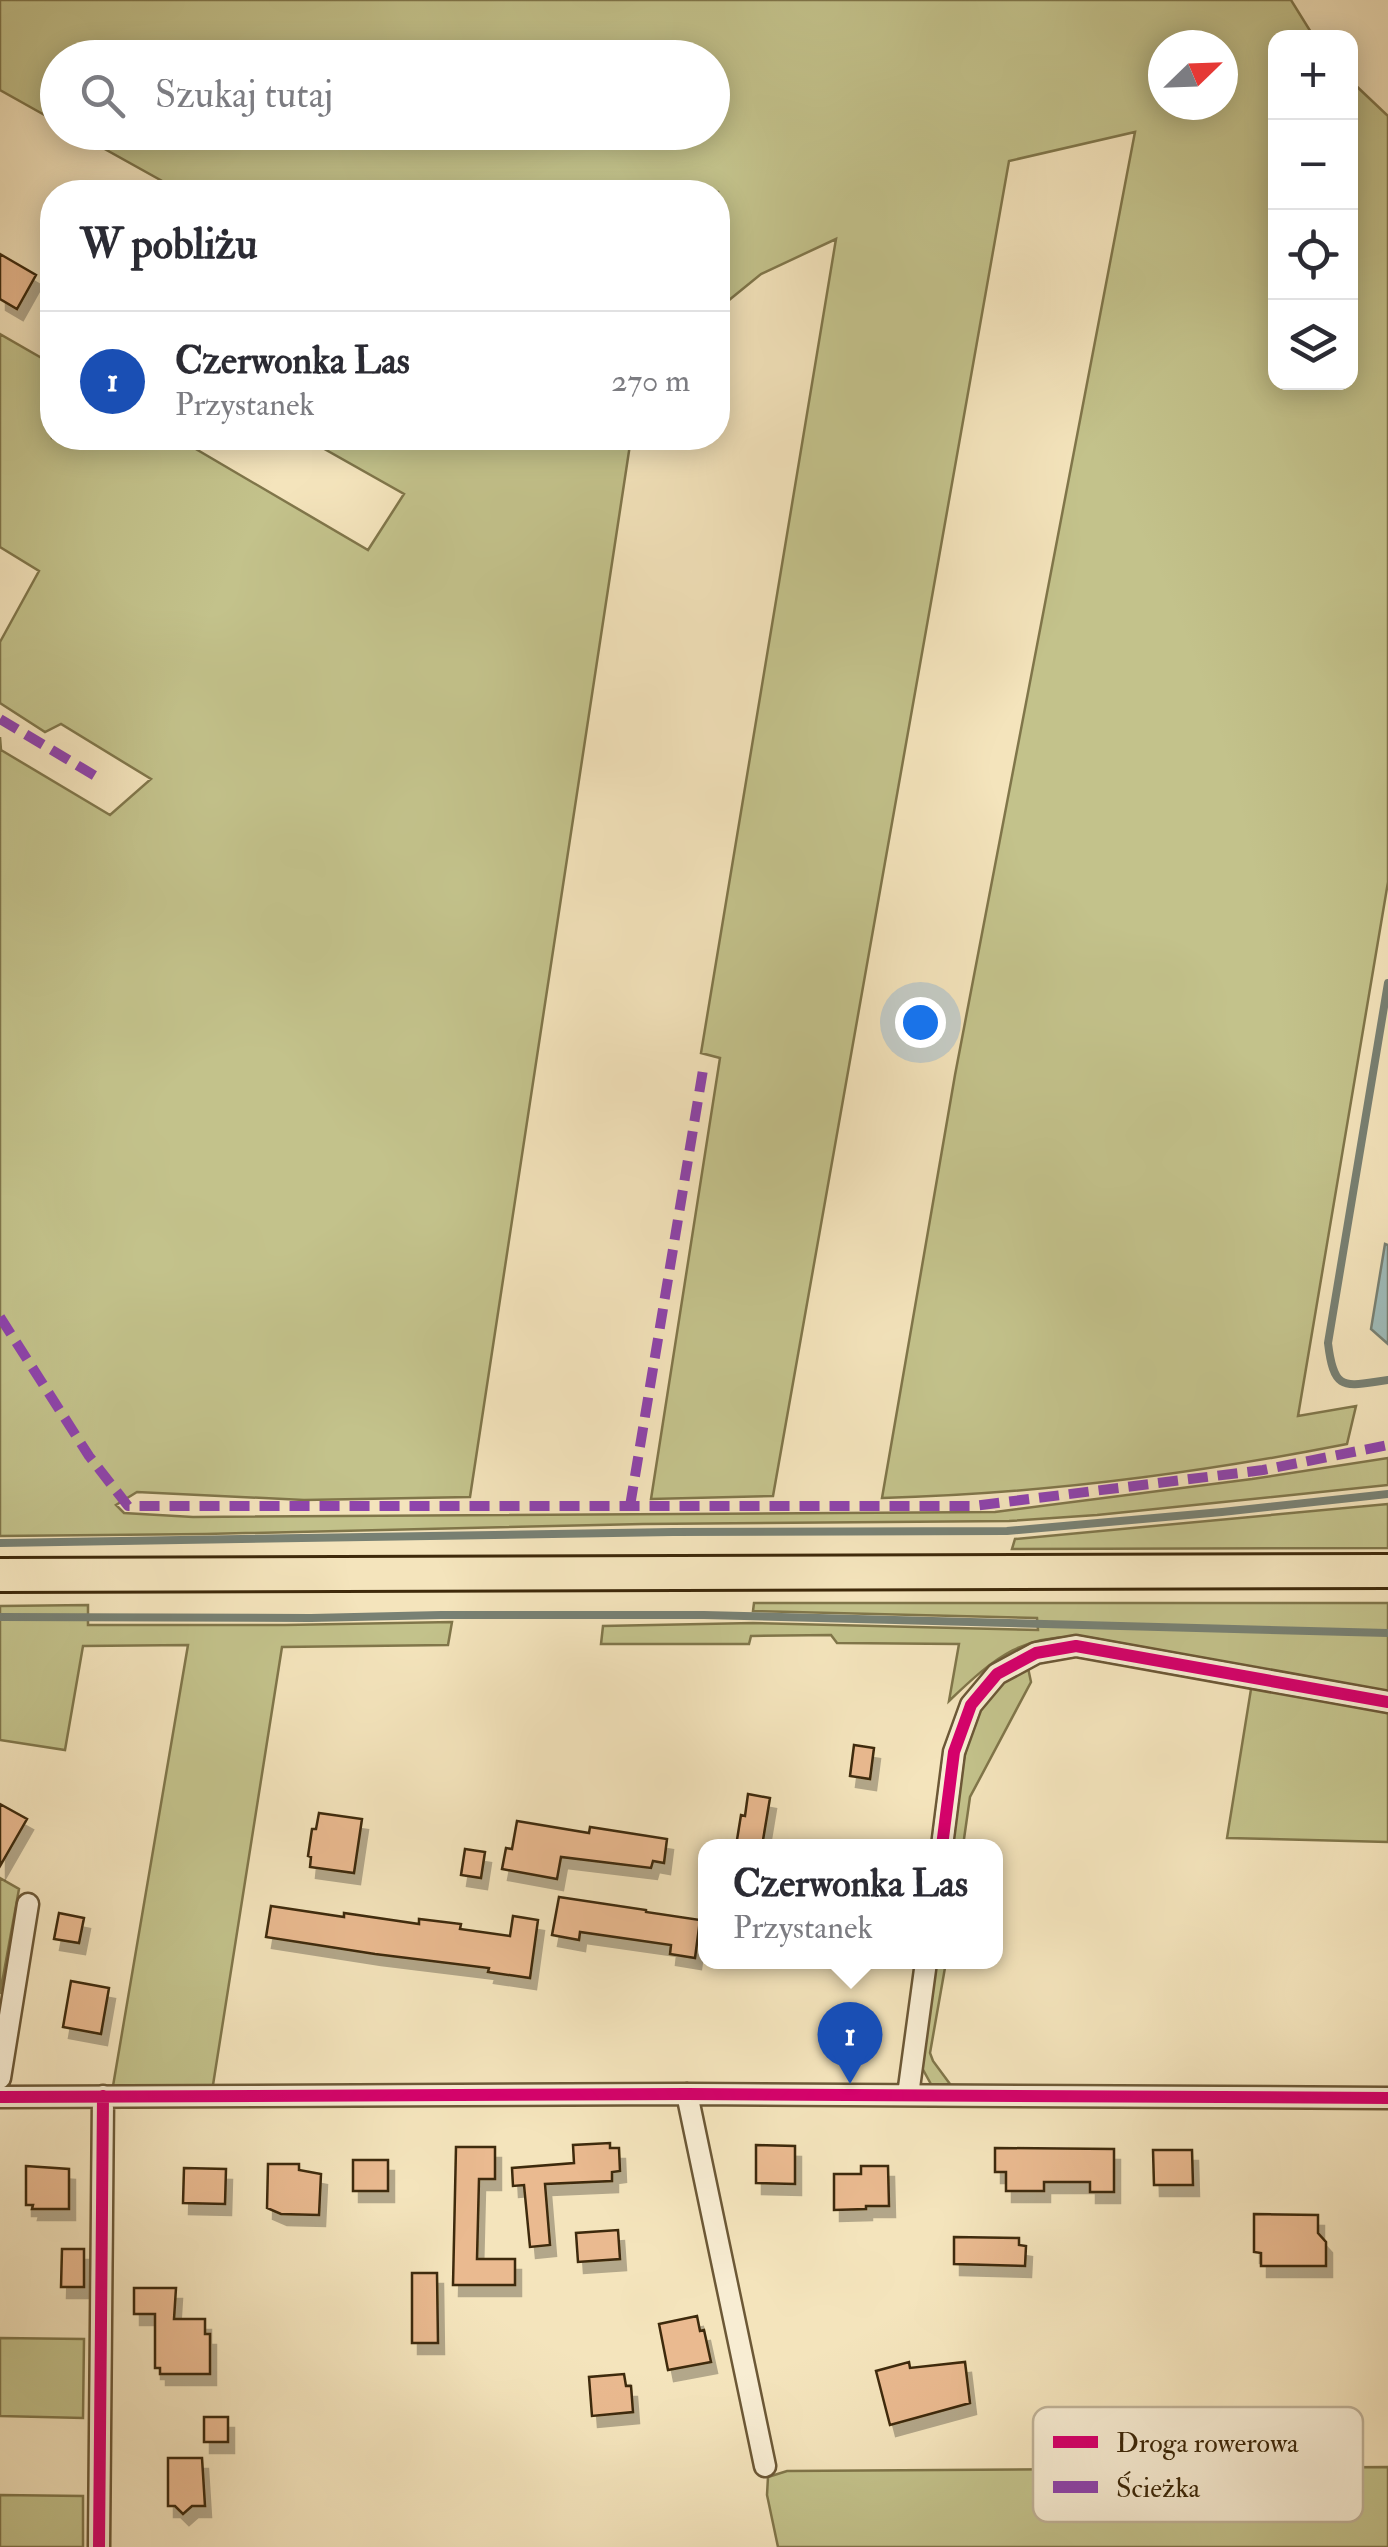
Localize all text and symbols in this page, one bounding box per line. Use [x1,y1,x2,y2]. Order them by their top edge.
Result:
north arrow [1148,30,1238,120]
map controls [1268,30,1358,390]
button: + [1268,30,1358,120]
search box [40,40,730,150]
icon: search [75,68,130,123]
text: Szukaj tutaj [155,71,333,119]
button: − [1268,120,1358,210]
button: locate [1268,210,1358,300]
text: W pobliżu [80,219,257,271]
button: layers [1268,300,1358,390]
text: Czerwonka Las [175,337,410,385]
text: 1 [107,361,118,401]
text: 270 m [611,361,690,401]
text: Przystanek [175,385,315,425]
your location [895,997,946,1048]
popup [698,1839,1003,1969]
text: Czerwonka Las [733,1860,968,1908]
text: Przystanek [733,1908,873,1948]
pin: 1 [818,2002,882,2084]
legend [1033,2407,1363,2522]
text: Droga rowerowa [1116,2426,1299,2461]
text: Ścieżka [1116,2471,1201,2506]

